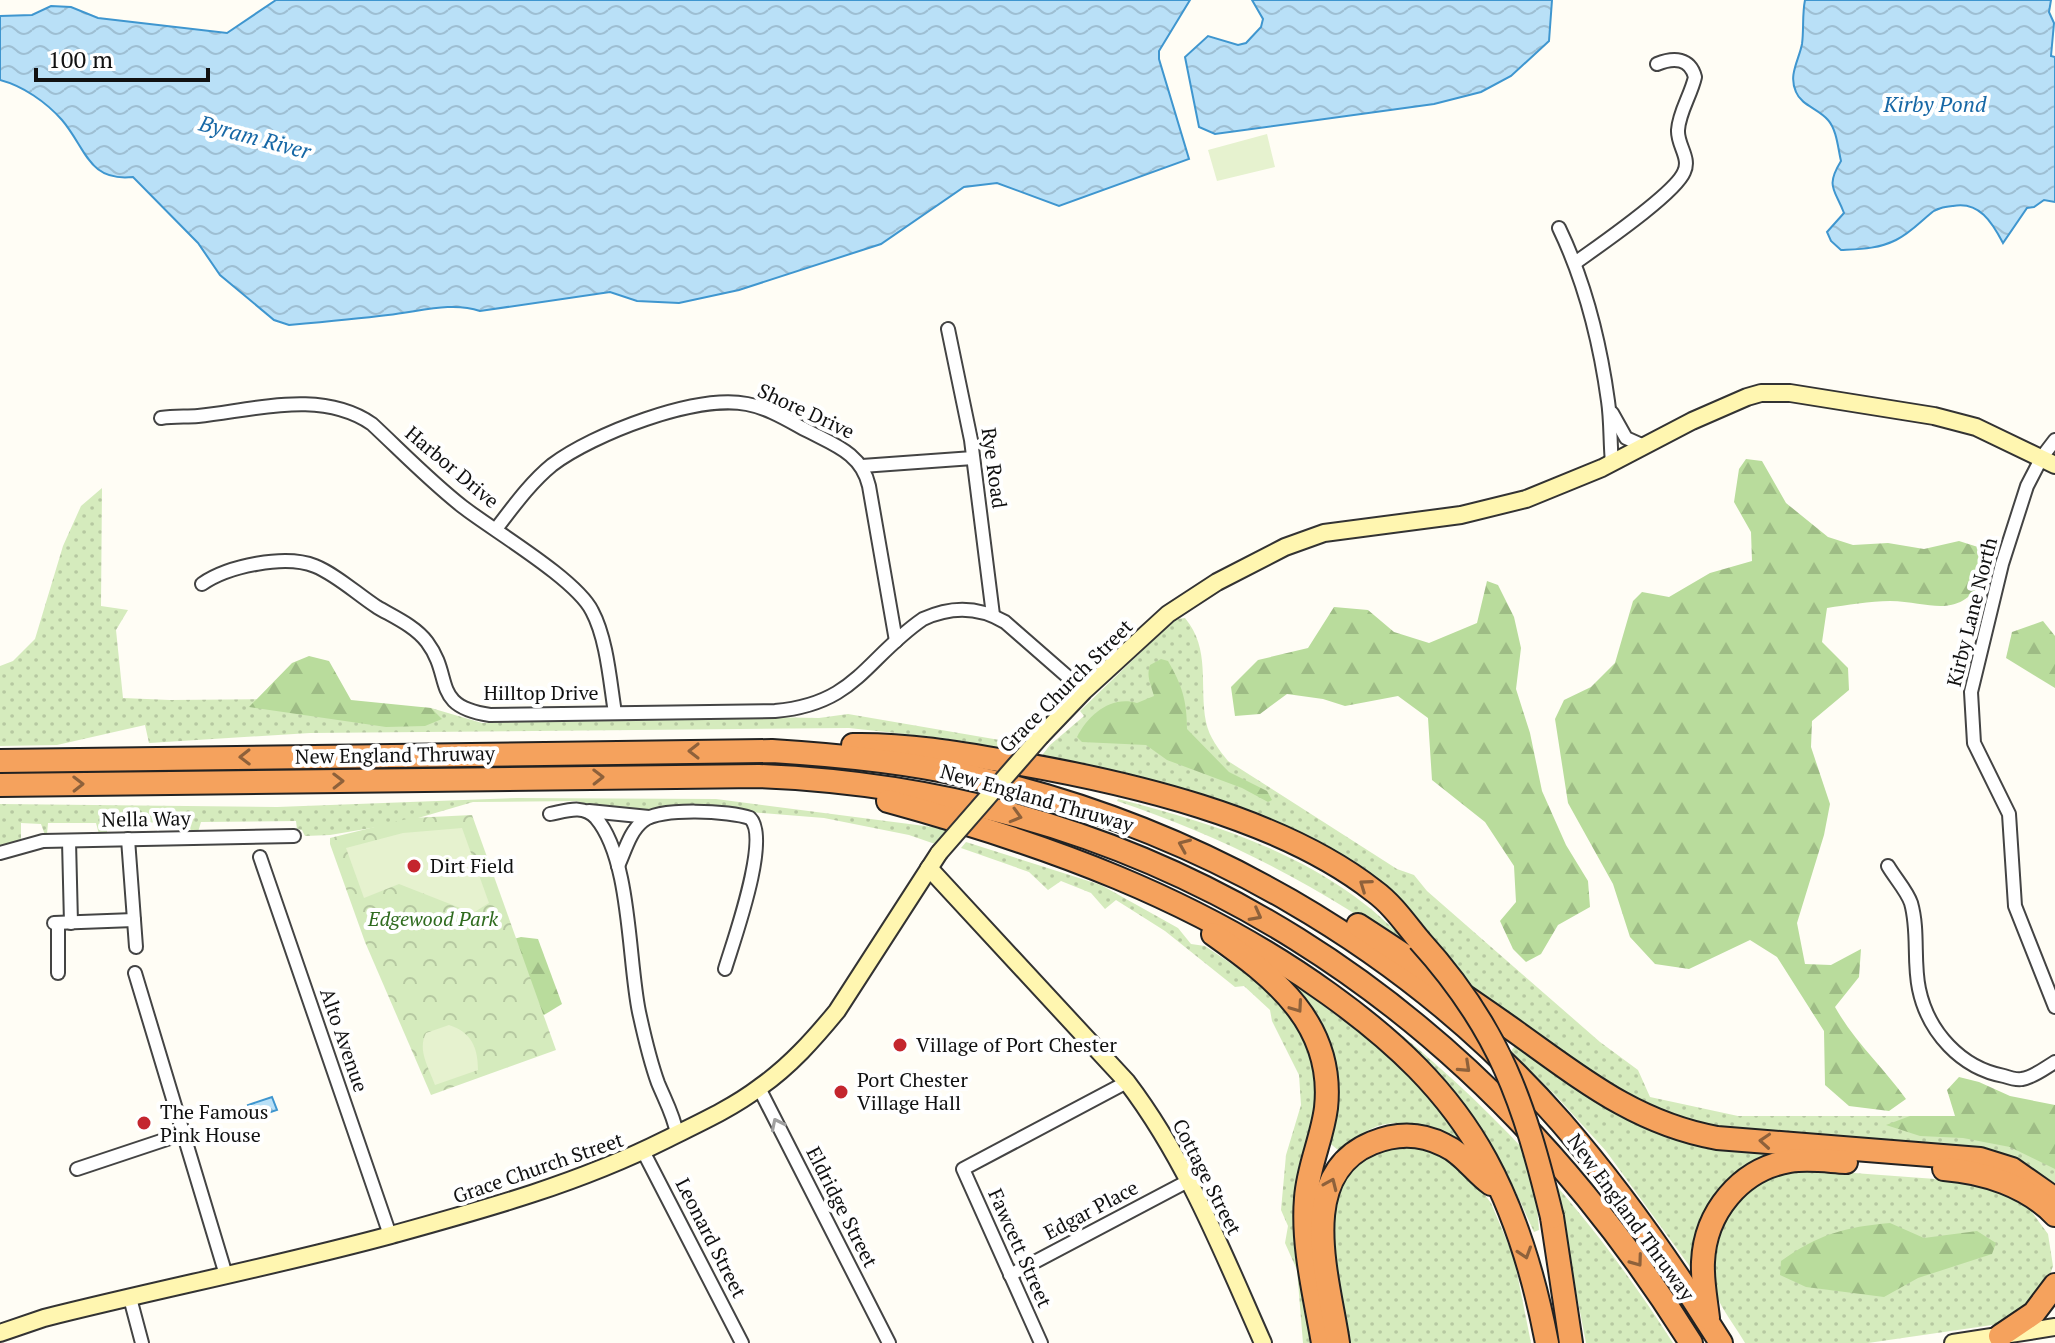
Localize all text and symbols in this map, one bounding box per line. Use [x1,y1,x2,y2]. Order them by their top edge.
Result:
scale bar [36,32,208,82]
text: 100 m [48,43,113,75]
water label: Kirby Pond [1882,89,1988,118]
water label: Byram River [195,107,316,166]
street label: Shore Drive [753,376,859,445]
street label: Harbor Drive [400,419,505,514]
street label: Rye Road [975,426,1014,510]
street label: Kirby Lane North [1940,534,2003,689]
street label: Grace Church Street [993,613,1139,758]
street label: Hilltop Drive [484,679,598,706]
street label: New England Thruway [295,739,496,770]
one-way arrow [687,742,700,760]
one-way arrow [238,749,251,766]
street label: New England Thruway [937,757,1138,838]
one-way arrow [592,768,605,786]
one-way arrow [332,772,345,790]
one-way arrow [72,775,85,793]
street label: Nella Way [101,804,192,833]
one-way arrow [1008,806,1022,823]
one-way arrow [1177,838,1192,854]
place label: Dirt Field [430,852,514,879]
marker: Dirt Field [405,857,423,875]
one-way arrow [1359,880,1373,894]
park label: Edgewood Park [367,905,498,932]
one-way arrow [1247,905,1262,920]
street label: Alto Avenue [314,984,375,1095]
one-way arrow [1287,999,1302,1013]
place label: Village of Port Chester [916,1031,1117,1058]
marker: Village of Port Chester [891,1036,909,1054]
one-way arrow [1456,1058,1471,1072]
place label: Port Chester Village Hall [857,1066,968,1116]
marker: Port Chester Village Hall [832,1083,850,1101]
place label: The Famous Pink House [160,1098,268,1148]
marker: The Famous Pink House [135,1114,153,1132]
street label: Cottage Street [1167,1114,1249,1240]
one-way arrow [772,1117,787,1132]
street label: Grace Church Street [449,1126,627,1209]
street label: New England Thruway [1562,1128,1702,1306]
one-way arrow [1758,1133,1771,1150]
street label: Eldridge Street [800,1142,885,1272]
street label: Leonard Street [670,1173,753,1303]
street label: Edgar Place [1039,1173,1143,1246]
one-way arrow [1321,1178,1337,1192]
street label: Fawcett Street [982,1184,1059,1312]
one-way arrow [1516,1245,1532,1259]
one-way arrow [1627,1253,1642,1267]

